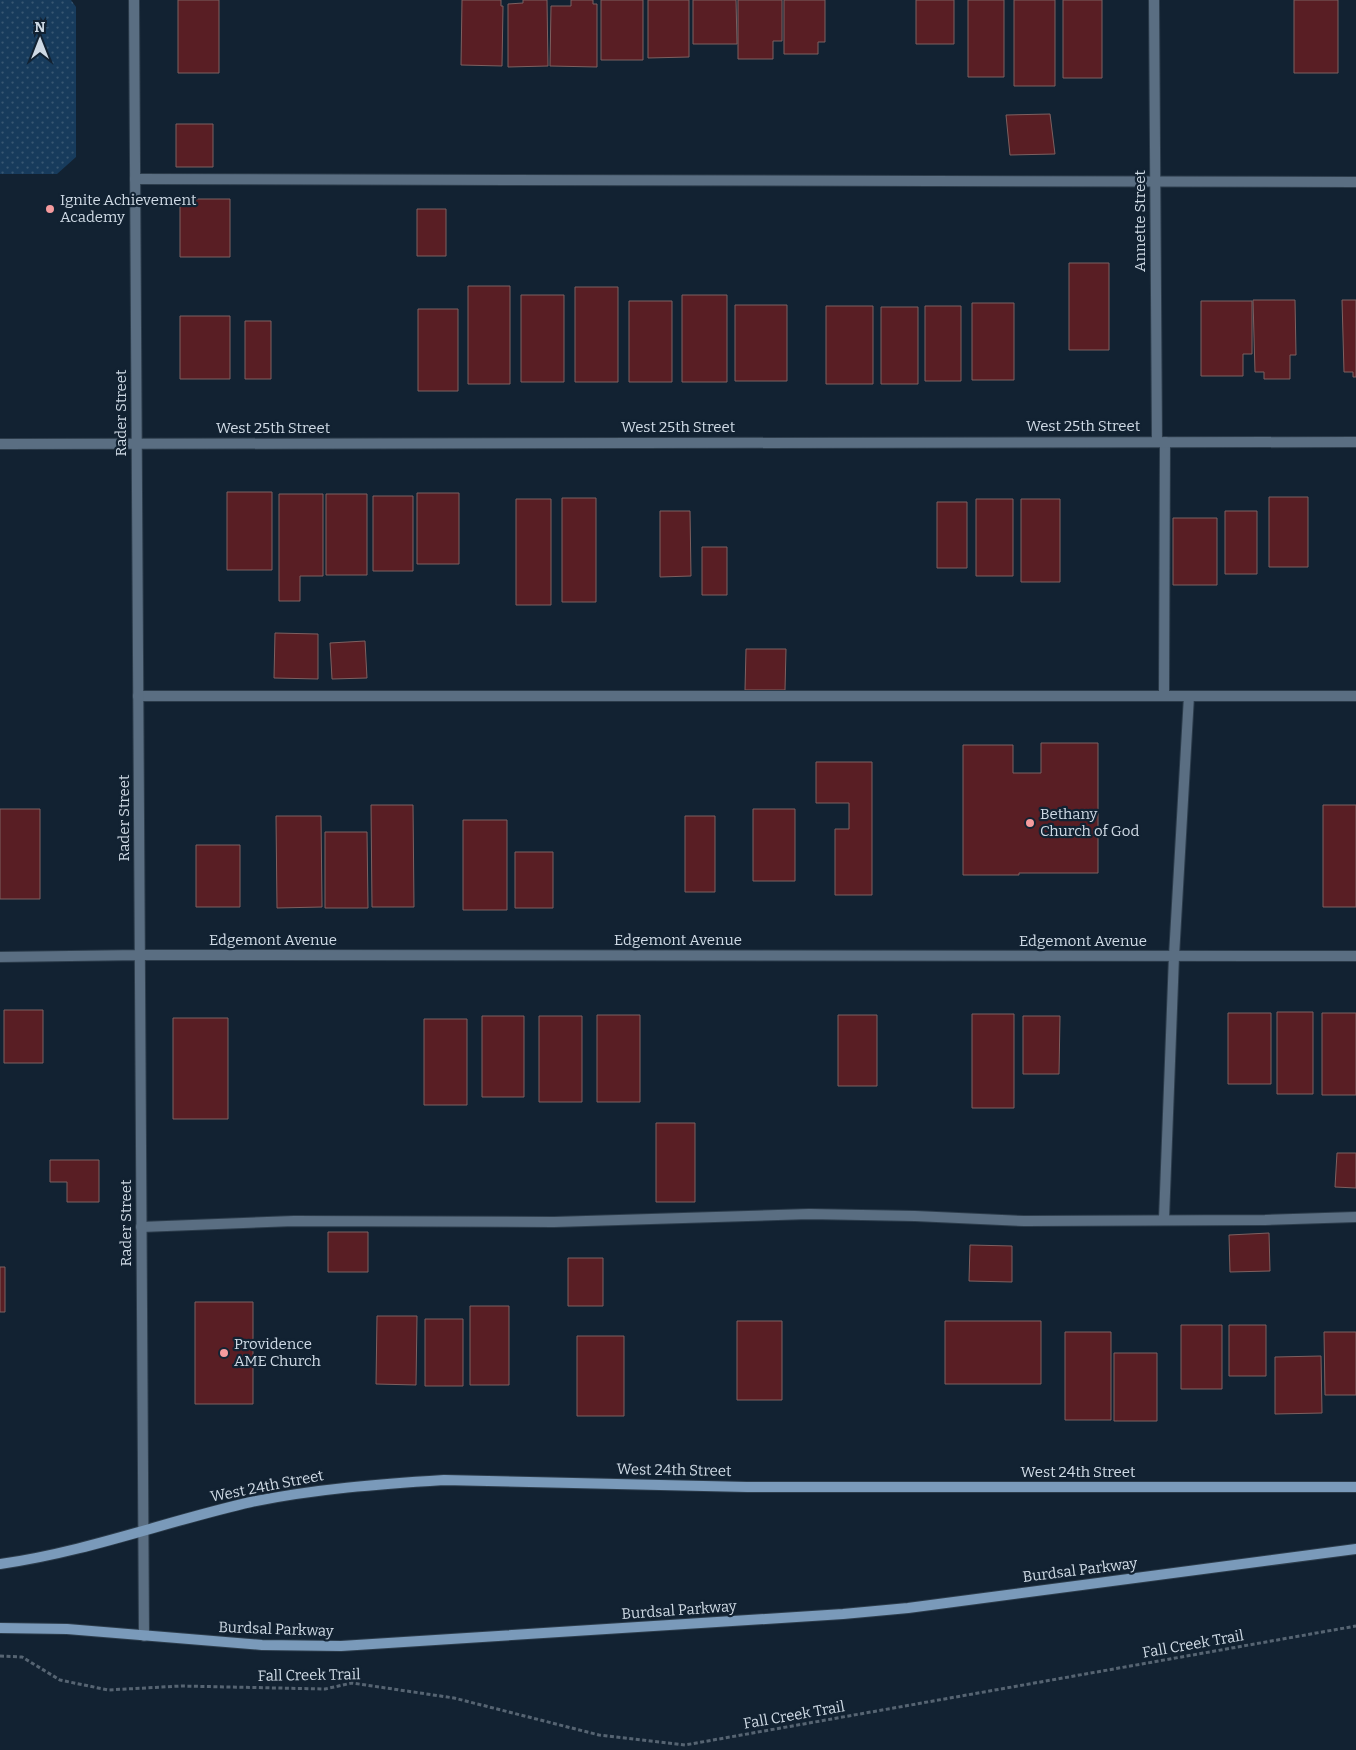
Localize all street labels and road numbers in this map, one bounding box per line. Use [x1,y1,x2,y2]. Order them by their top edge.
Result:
street label: Annette Street [1131,170,1149,272]
street label: Rader Street [112,369,130,456]
street label: West 25th Street [1026,417,1141,435]
street label: West 25th Street [621,418,736,436]
street label: West 25th Street [216,419,331,437]
street label: Rader Street [115,774,133,861]
street label: Edgemont Avenue [209,931,337,949]
street label: Edgemont Avenue [614,931,742,949]
street label: Edgemont Avenue [1019,932,1147,950]
street label: Rader Street [117,1179,135,1266]
street label: West 24th Street [616,1460,732,1480]
street label: West 24th Street [1021,1463,1136,1481]
street label: West 24th Street [209,1466,326,1506]
street label: Burdsal Parkway [1022,1554,1138,1586]
street label: Burdsal Parkway [621,1597,737,1623]
street label: Burdsal Parkway [218,1618,334,1640]
street label: Fall Creek Trail [1141,1626,1245,1662]
street label: Fall Creek Trail [257,1665,361,1685]
street label: Fall Creek Trail [742,1697,846,1733]

